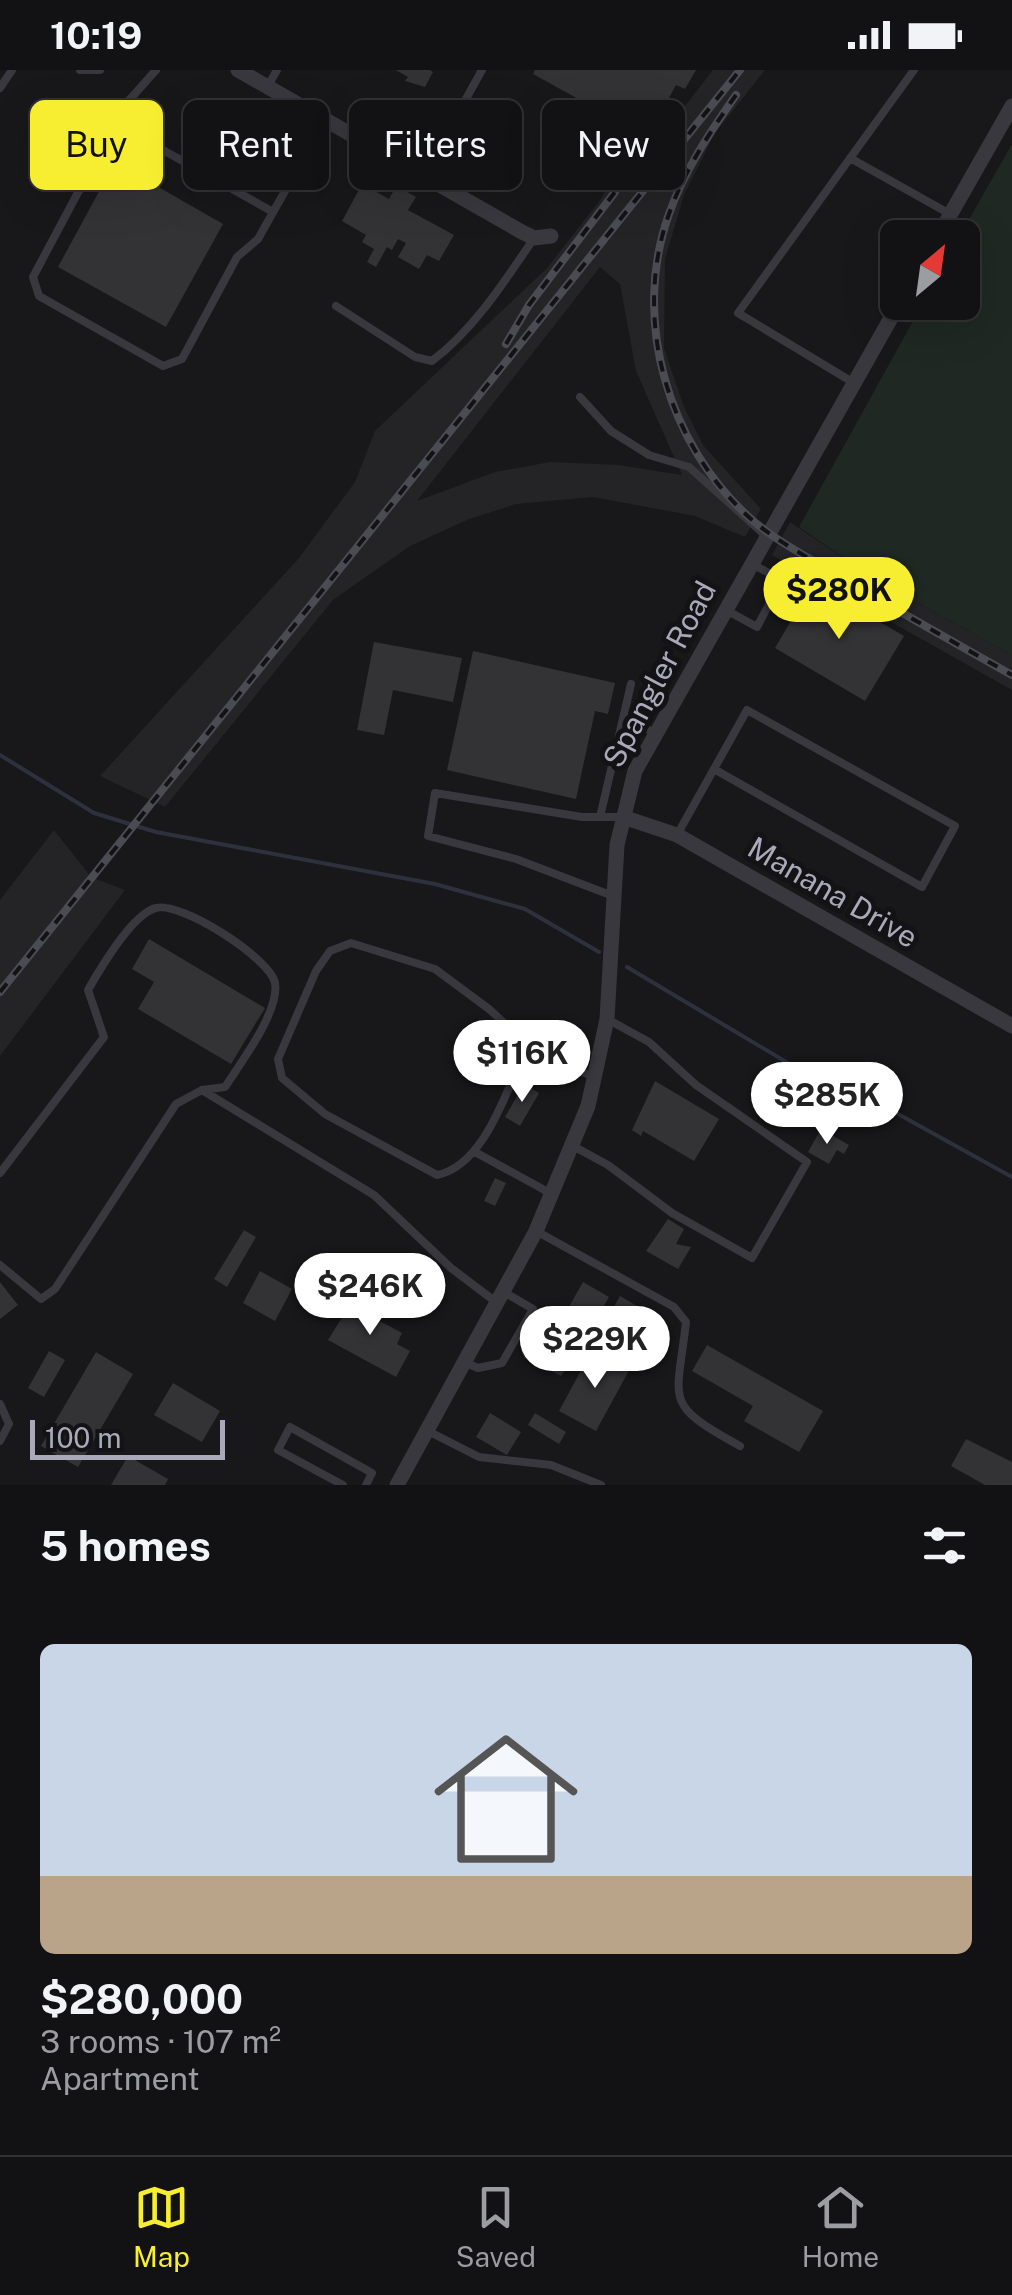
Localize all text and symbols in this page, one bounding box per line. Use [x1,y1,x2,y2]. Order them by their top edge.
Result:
text: 10:19 [50,13,142,58]
chip: Buy [30,100,163,190]
chip: Rent [183,100,329,190]
chip: Filters [349,100,522,190]
chip: New [542,100,685,190]
north arrow [880,220,980,320]
map controls [880,220,980,320]
pin: $280K [769,557,909,642]
text: $280K [785,571,893,608]
street label: Spangler Road [595,575,723,773]
street label: Manana Drive [742,829,924,955]
pin: $116K [452,1020,592,1105]
text: $116K [475,1034,569,1071]
pin: $285K [757,1062,897,1147]
text: $285K [773,1076,881,1113]
pin: $246K [300,1253,440,1338]
text: $246K [316,1267,424,1304]
pin: $229K [525,1306,665,1391]
text: $229K [542,1320,648,1357]
scale bar [30,1415,225,1460]
text: 100 m [45,1421,122,1454]
icon: filters [917,1518,972,1573]
text: 5 homes [40,1521,211,1570]
icon: home [416,1709,596,1889]
text: $280,000 [40,1974,243,2023]
text: 3 rooms · 107 m² [40,2023,281,2060]
text: Apartment [40,2060,200,2097]
tab: Map [133,2180,190,2273]
tab: Saved [456,2180,536,2273]
tab: Home [802,2180,879,2273]

